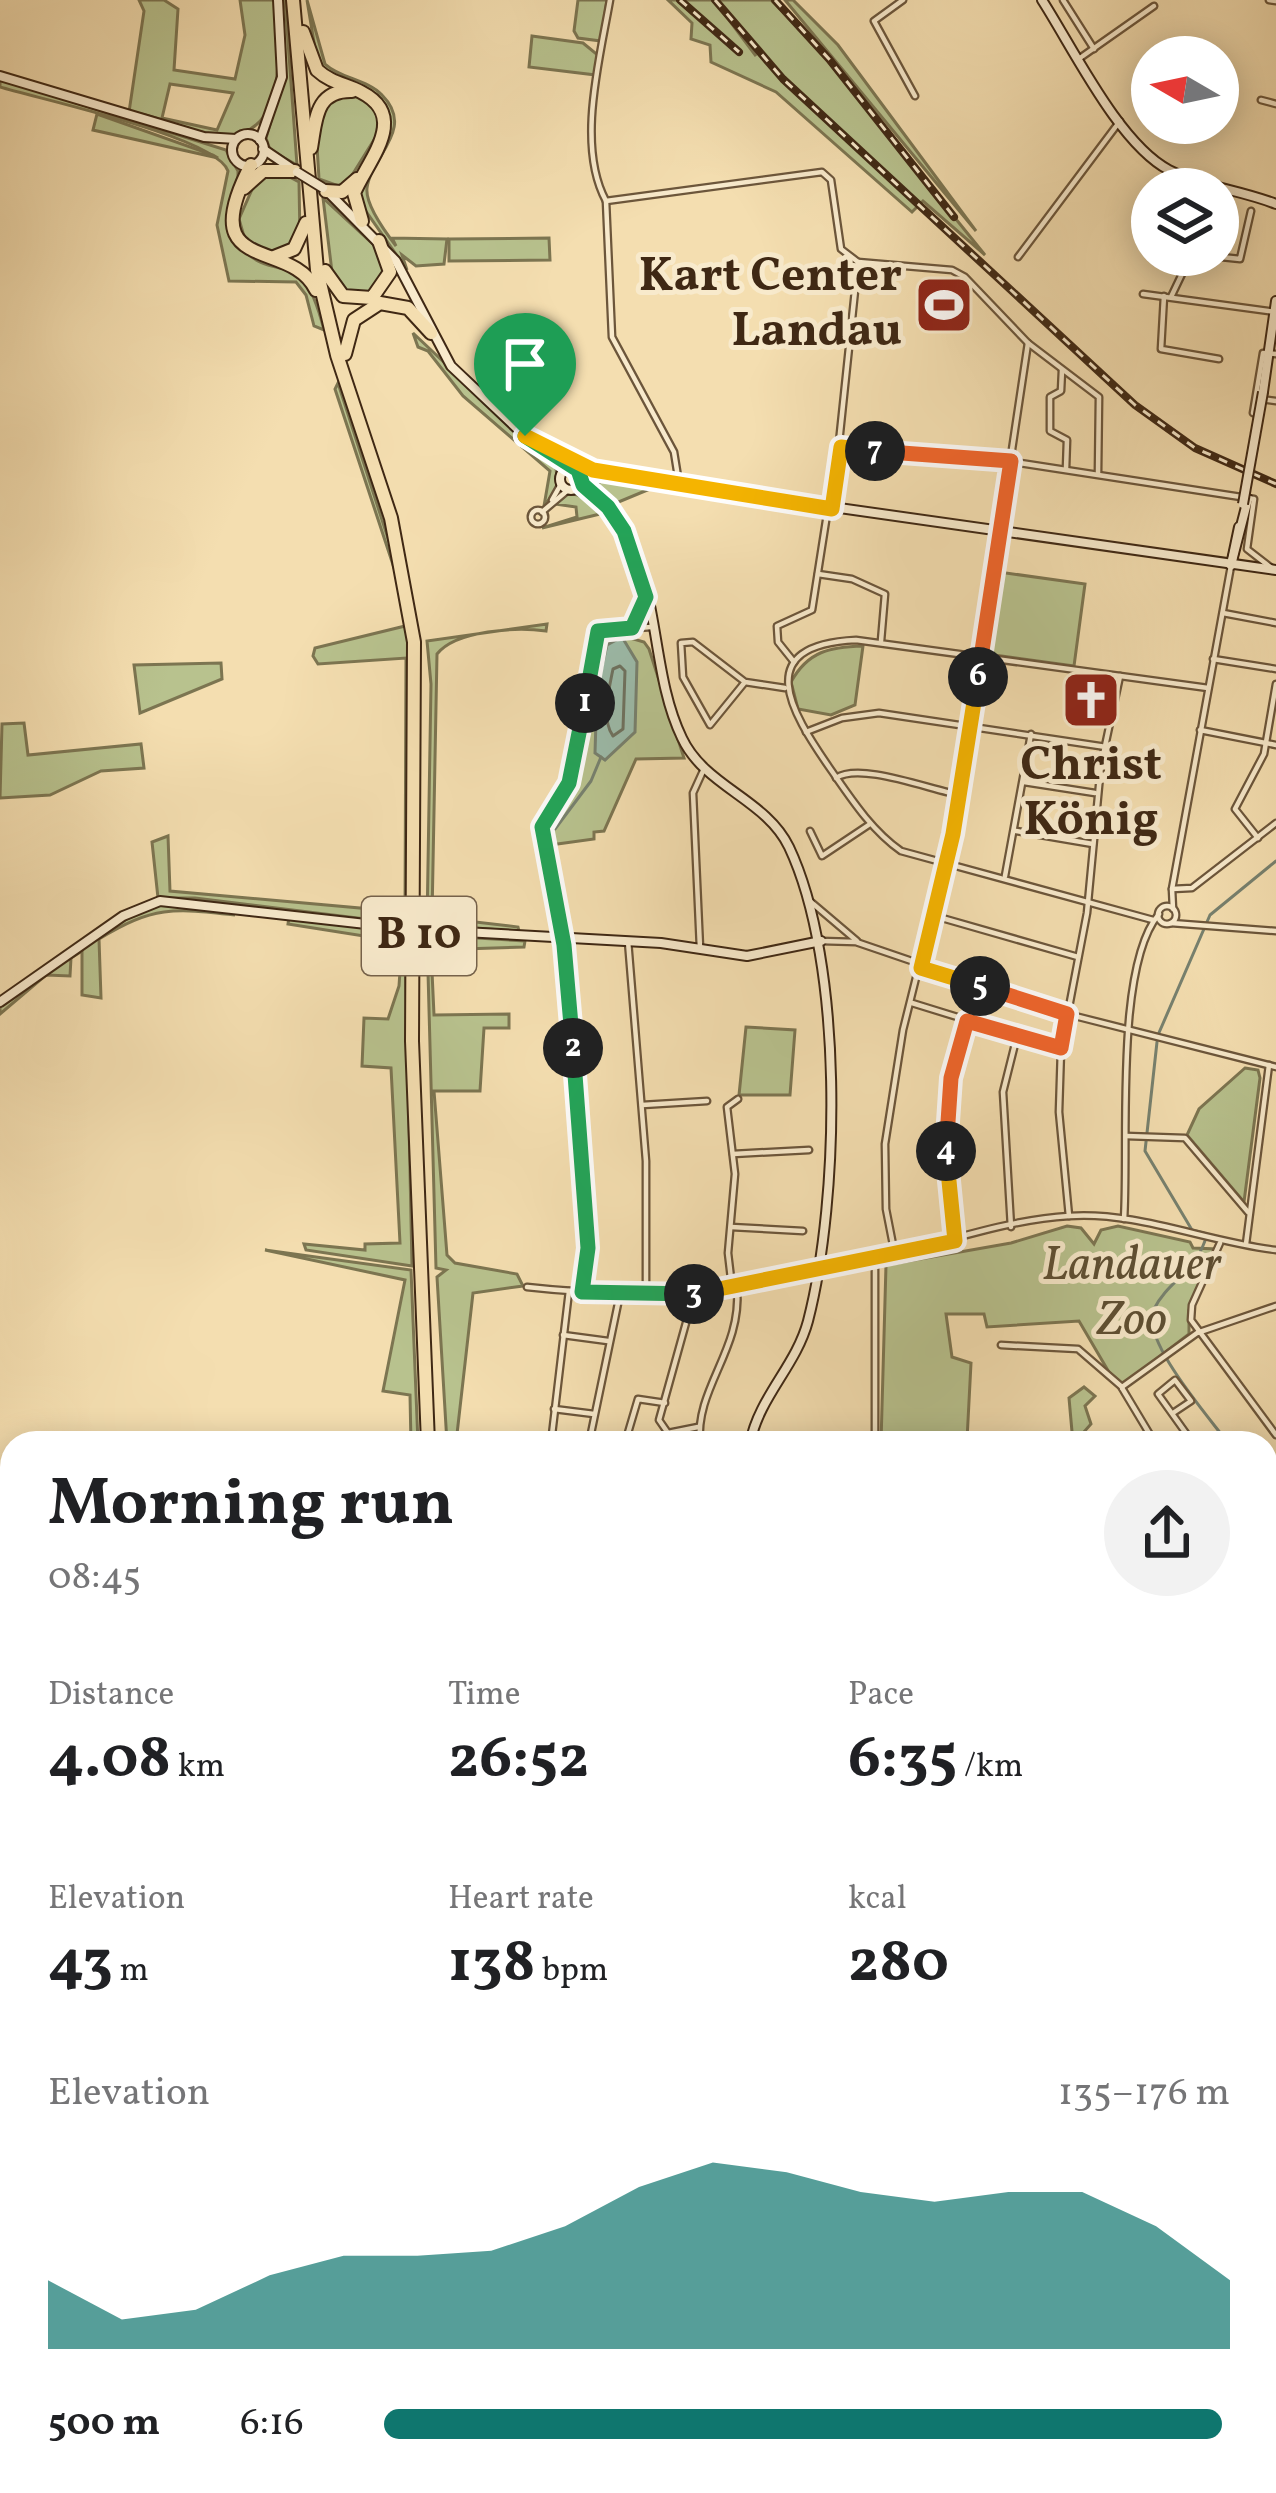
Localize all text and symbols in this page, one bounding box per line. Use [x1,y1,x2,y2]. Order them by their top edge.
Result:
north arrow [1131,36,1239,144]
map controls [1131,36,1239,276]
button: layers [1131,168,1239,276]
place label: Kart Center Landau [639,244,902,366]
sports icon: Kart Center Landau [913,274,975,336]
pin [474,313,576,436]
icon: arrive [492,331,558,397]
pin: 7 [845,421,905,481]
text: 7 [867,428,883,474]
pin: 6 [948,647,1008,707]
text: 6 [969,654,987,700]
church icon: Christ König [1060,669,1122,731]
pin: 1 [555,673,615,733]
text: 1 [578,680,592,726]
place label: Christ König [1020,733,1162,855]
road number: B 10 [362,897,476,975]
pin: 5 [950,956,1010,1016]
text: 5 [972,963,988,1009]
pin: 2 [543,1018,603,1078]
text: 2 [564,1025,582,1071]
pin: 4 [916,1121,976,1181]
text: 4 [936,1128,956,1174]
park label: Landauer Zoo [1042,1233,1223,1355]
pin: 3 [664,1264,724,1324]
text: 3 [686,1271,702,1317]
text: Morning run [48,1460,454,1552]
button: share [1104,1470,1230,1596]
text: 08:45 [48,1551,141,1605]
text: Distance [48,1673,174,1719]
text: Time [448,1673,520,1719]
text: Pace [848,1673,914,1719]
text: 4.08 [48,1719,171,1802]
text: 26:52 [448,1719,589,1802]
text: 6:35 [848,1719,957,1802]
text: km [171,1745,225,1791]
text: /km [957,1745,1023,1791]
text: Elevation [48,1877,185,1923]
text: Heart rate [448,1877,594,1923]
text: kcal [848,1877,907,1923]
text: 43 [48,1923,113,2006]
text: 138 [448,1923,535,2006]
text: 280 [848,1923,949,2006]
text: m [113,1949,149,1995]
text: bpm [535,1949,608,1995]
text: Elevation [48,2067,210,2121]
text: 135–176 m [1058,2067,1230,2121]
text: 500 m [48,2397,160,2451]
text: 6:16 [240,2397,304,2451]

